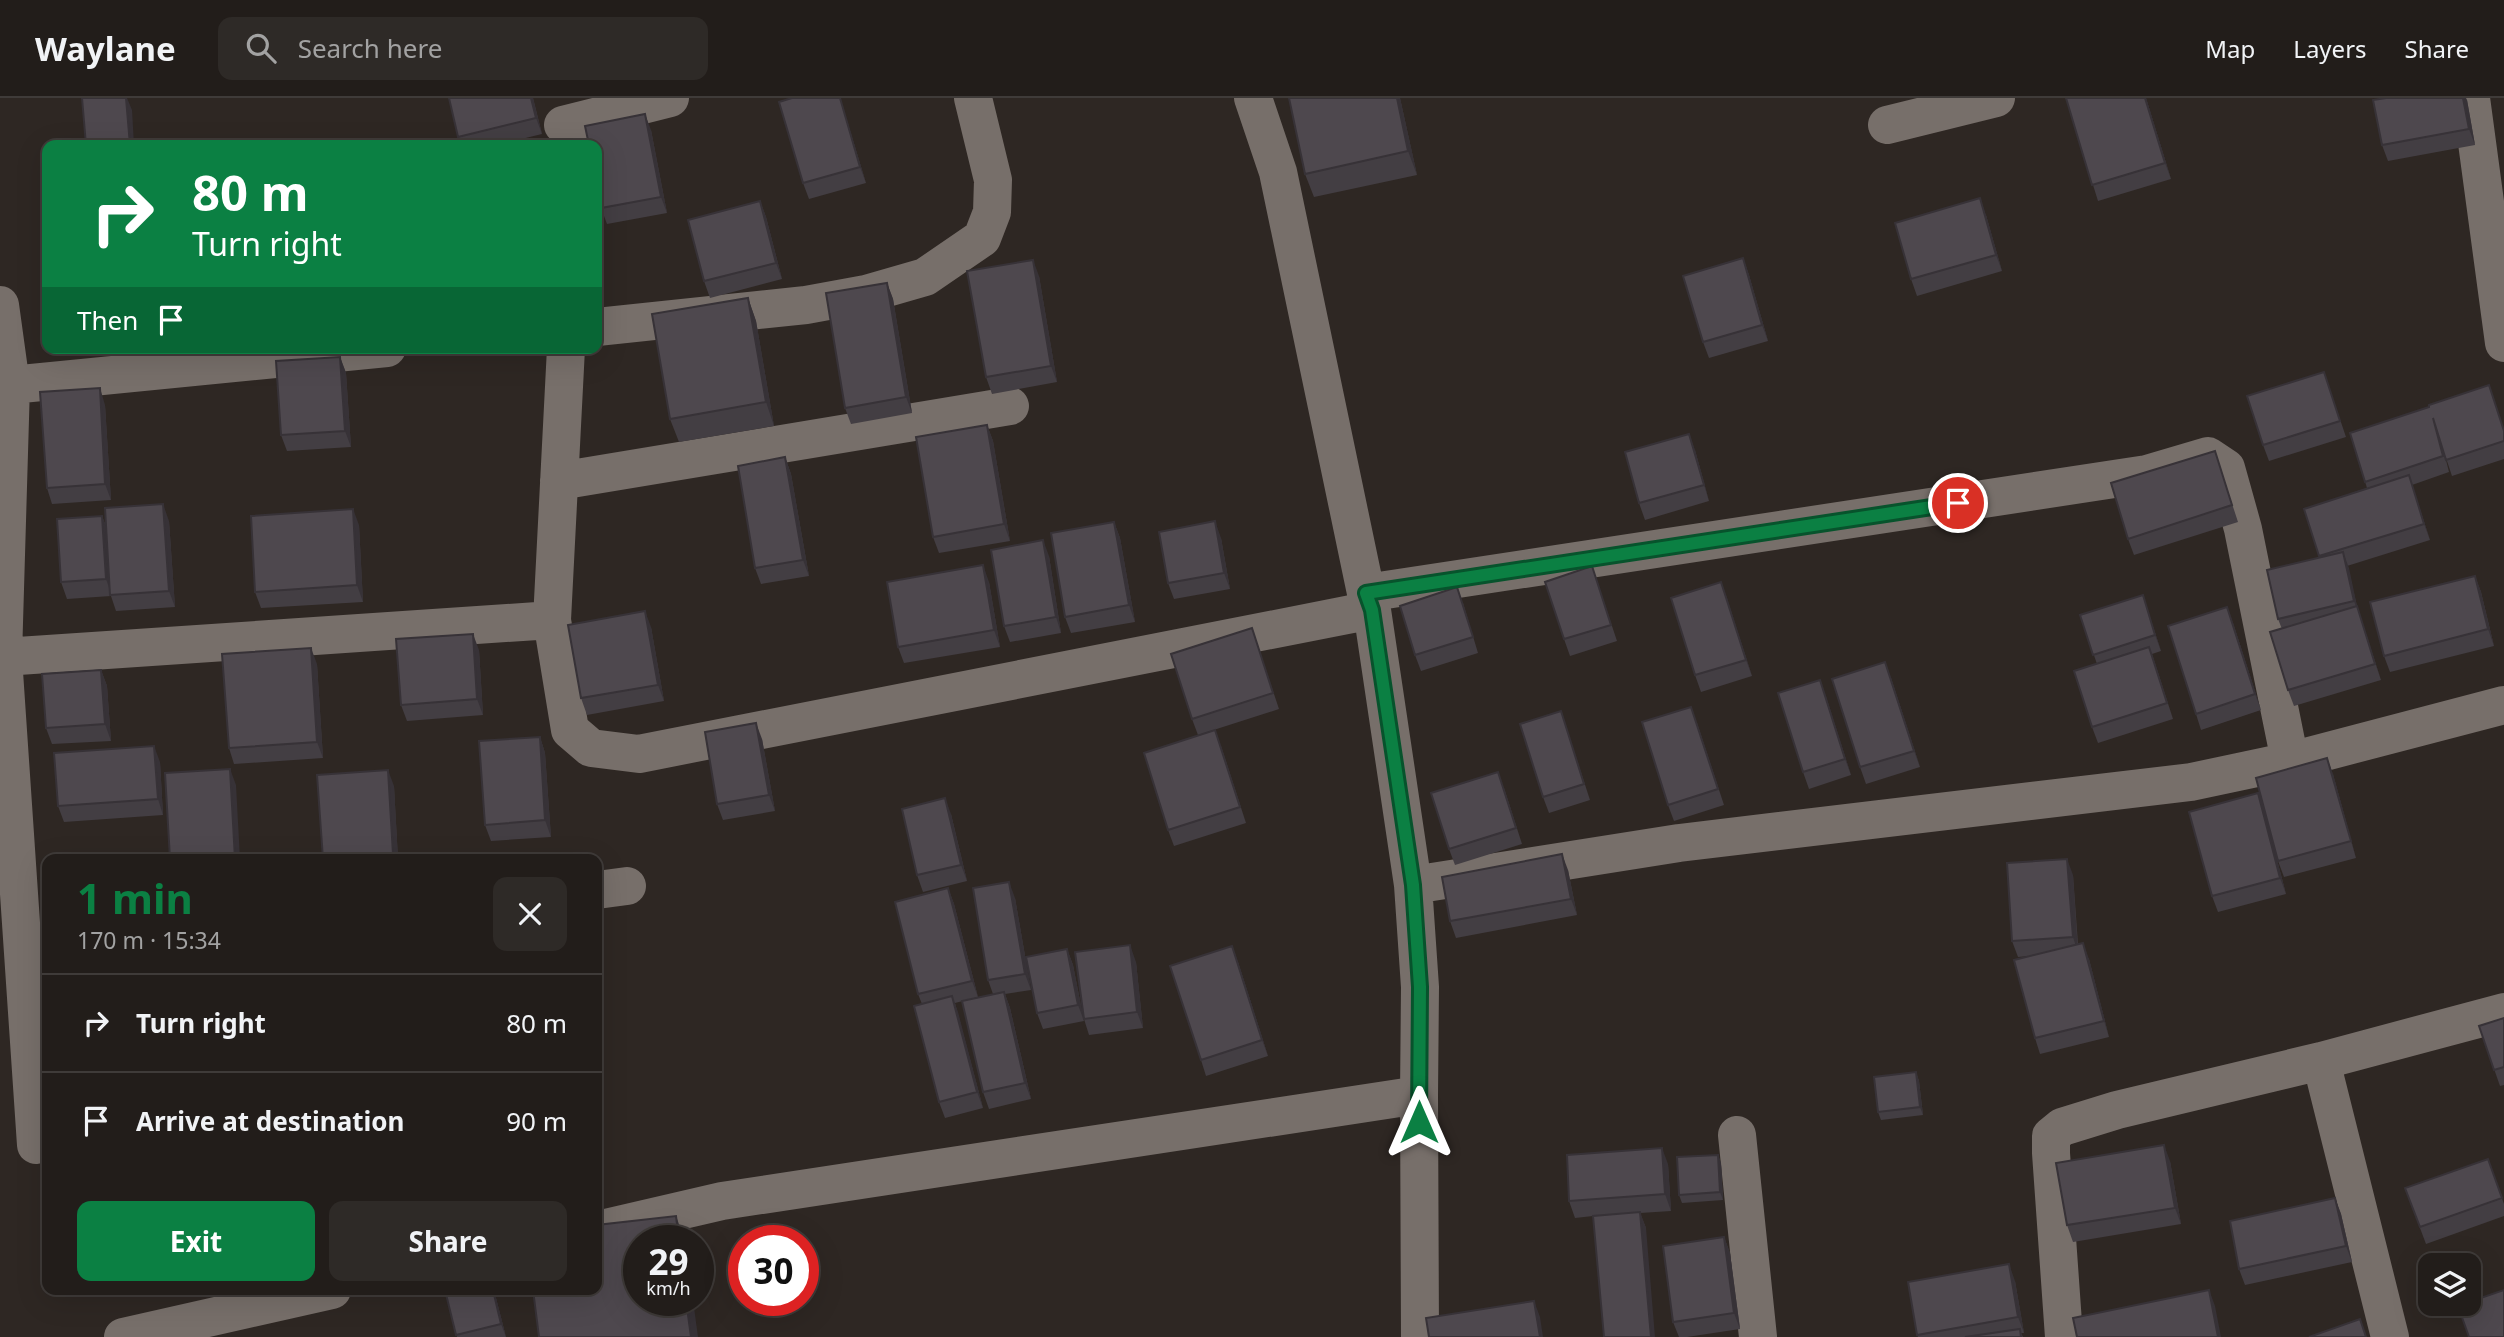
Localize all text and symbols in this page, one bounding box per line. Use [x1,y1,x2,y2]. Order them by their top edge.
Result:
search box [218,17,708,80]
text: Waylane [35,26,176,71]
icon: search [242,29,280,67]
text: Search here [298,30,442,66]
text: Map [2205,32,2255,65]
text: Layers [2293,32,2367,65]
text: Share [2405,32,2469,65]
text: 80 m [192,159,309,225]
icon: right [77,168,168,259]
text: Turn right [192,222,342,265]
icon: arrive [152,301,190,339]
text: Then [77,302,138,338]
pin [1928,473,1988,533]
icon: arrive [1939,484,1977,522]
text: 1 min [77,869,193,926]
button: close [493,877,567,951]
text: 170 m · 15:34 [77,924,221,956]
icon: right [77,1004,115,1042]
text: Turn right [136,1005,266,1041]
text: 80 m [506,1005,567,1041]
position arrow [1382,1085,1456,1159]
icon: arrive [77,1102,115,1140]
text: Arrive at destination [136,1103,405,1139]
text: 90 m [506,1103,567,1139]
button: Exit [77,1201,315,1281]
button: Share [329,1201,567,1281]
speed limit sign: 30 [728,1225,819,1316]
text: 29 [648,1238,689,1285]
map controls [2418,1253,2481,1316]
button: layers [2418,1253,2481,1316]
text: km/h [646,1276,691,1300]

